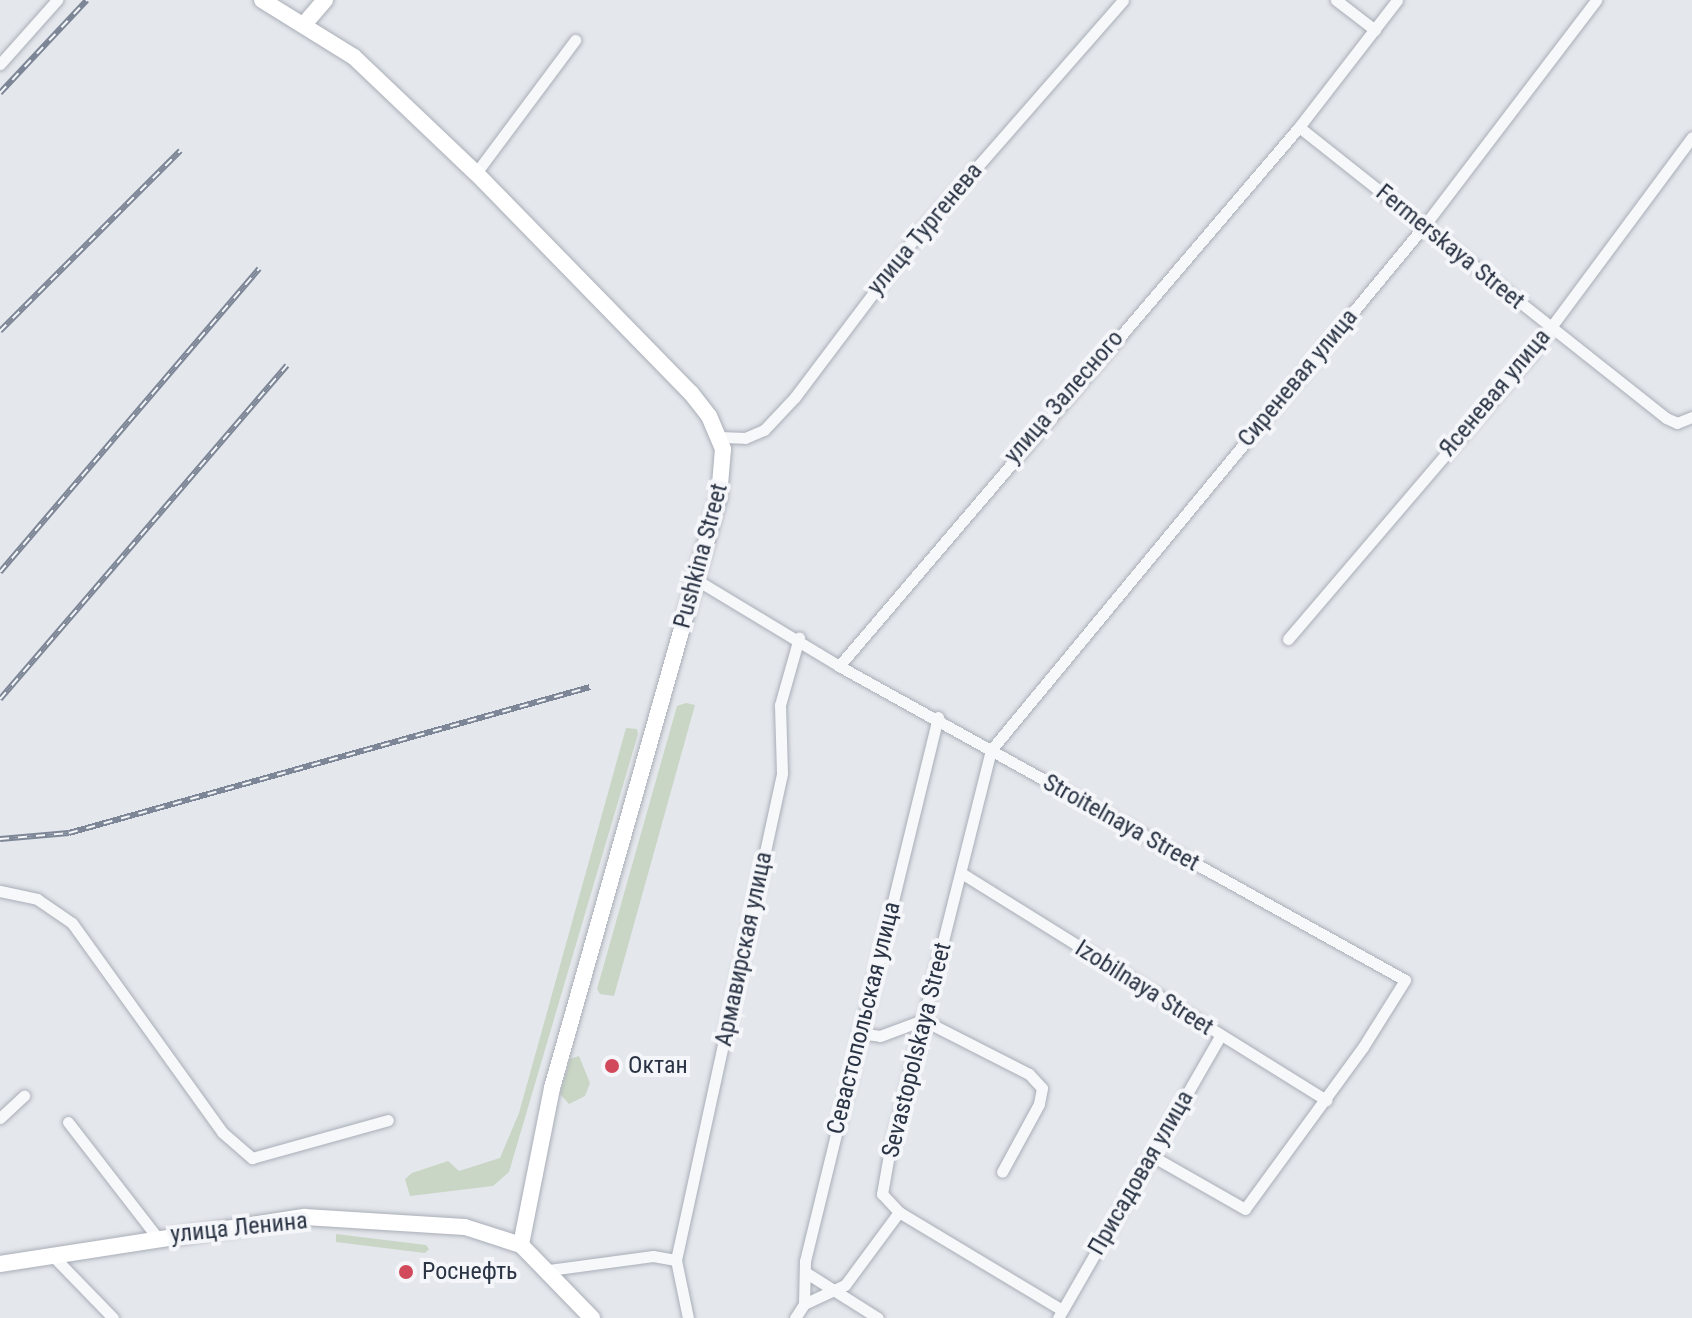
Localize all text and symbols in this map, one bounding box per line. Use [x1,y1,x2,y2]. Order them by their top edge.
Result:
street label: улица Тургенева [861,157,989,301]
street label: Fermerskaya Street [1370,178,1530,316]
street label: Сиреневая улица [1232,303,1364,453]
street label: Ясеневая улица [1433,323,1557,463]
street label: улица Залесного [998,325,1130,469]
street label: Pushkina Street [668,480,734,632]
street label: Stroitelnaya Street [1038,768,1204,878]
street label: Армавирская улица [709,849,779,1049]
street label: Севастопольская улица [821,899,907,1137]
street label: Izobilnaya Street [1070,934,1218,1042]
street label: Sevastopolskaya Street [876,940,958,1160]
place label: Октан [628,1052,688,1080]
marker: Октан [603,1057,621,1075]
street label: Присадовая улица [1082,1086,1200,1260]
street label: улица Ленина [169,1206,309,1250]
place label: Роснефть [422,1258,518,1286]
marker: Роснефть [397,1263,415,1281]

